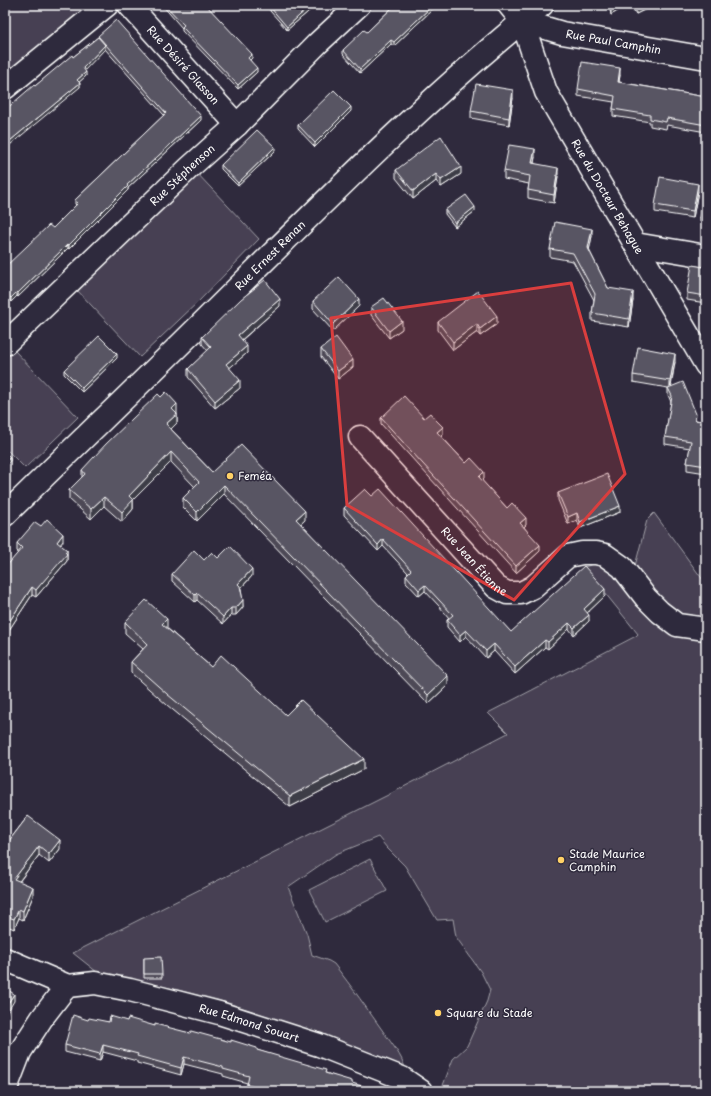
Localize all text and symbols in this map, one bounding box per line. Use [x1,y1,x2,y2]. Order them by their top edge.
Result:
street label: Rue Désiré Glasson [143,22,224,108]
street label: Rue Paul Camphin [565,25,663,58]
street label: Rue du Docteur Behague [567,136,648,257]
street label: Rue Stéphenson [146,140,218,209]
street label: Rue Ernest Renan [231,216,309,294]
place label: Feméa [238,467,272,484]
marker: Feméa [225,471,235,481]
street label: Rue Jean Étienne [437,523,510,600]
place label: Stade Maurice Camphin [569,845,645,875]
marker: Stade Maurice Camphin [556,855,566,865]
street label: Rue Edmond Souart [197,999,302,1046]
place label: Square du Stade [446,1004,533,1021]
marker: Square du Stade [433,1008,443,1018]

